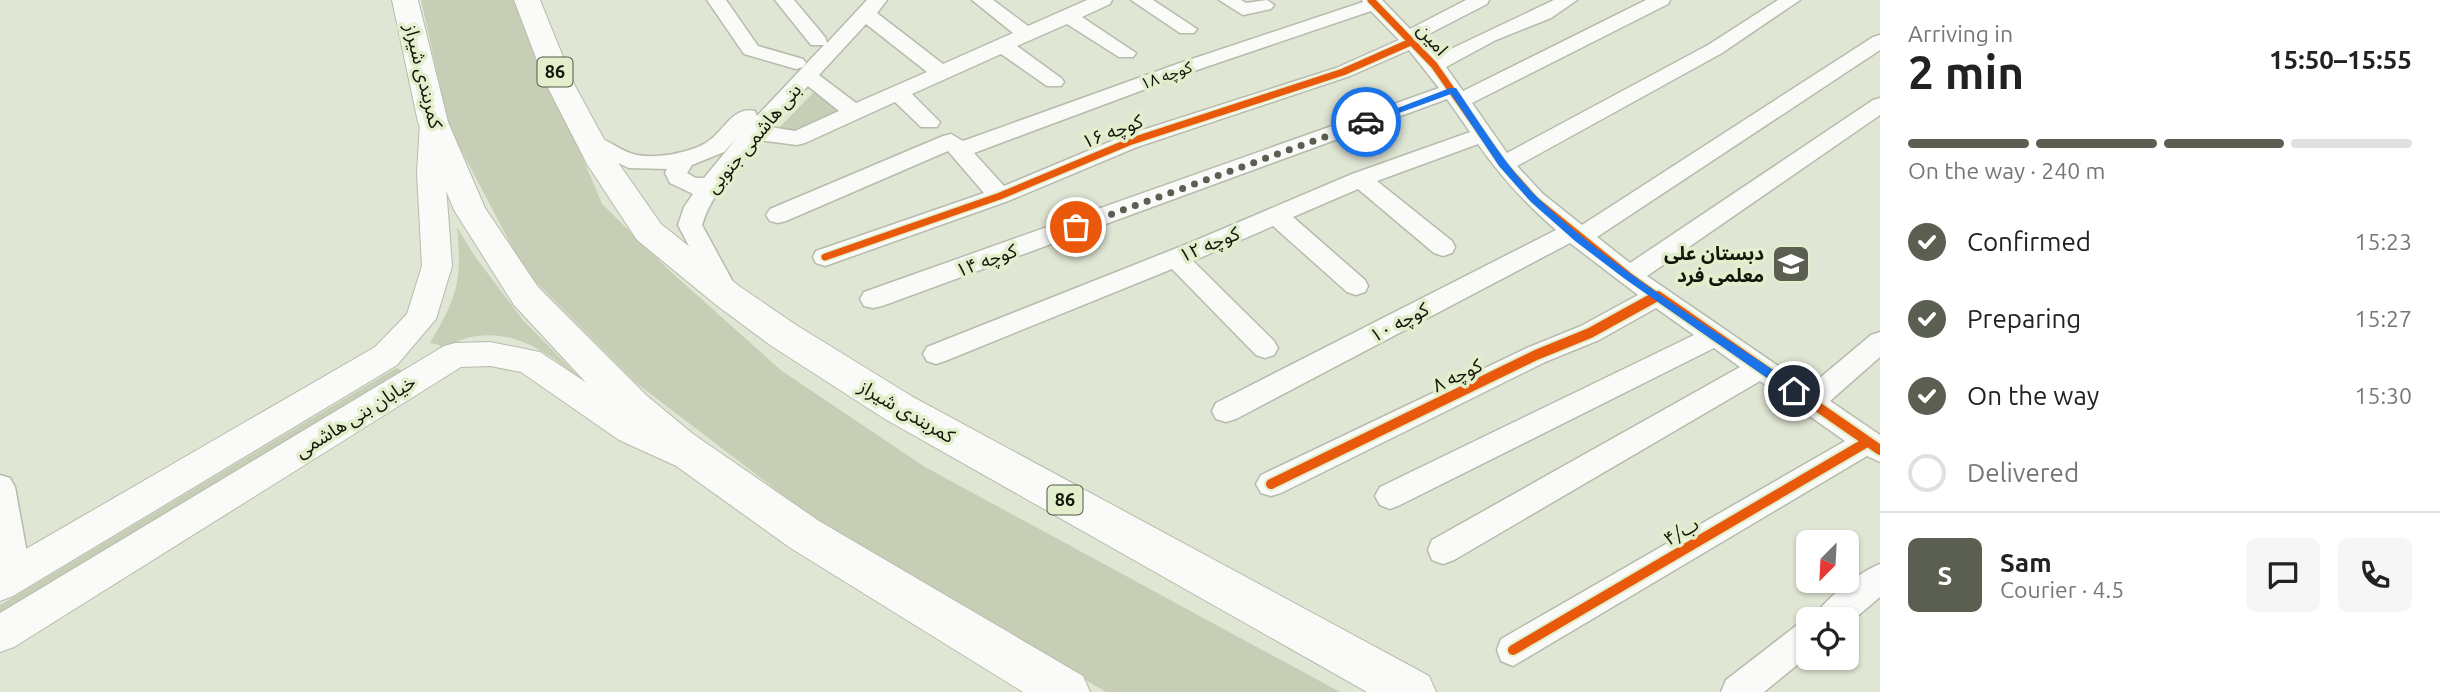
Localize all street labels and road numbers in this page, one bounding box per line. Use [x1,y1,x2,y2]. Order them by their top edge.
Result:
street label: امین [1412,18,1453,60]
street label: کمربندی شیراز [399,21,448,132]
street label: کوچه ۱۸ [1138,57,1195,95]
road number: 86 [538,58,572,86]
street label: بنی هاشمی جنوبی [701,79,806,198]
street label: کوچه ۱۶ [1078,109,1147,155]
street label: کوچه ۱۲ [1176,221,1244,268]
street label: کوچه ۱۴ [952,238,1021,283]
street label: کوچه ۱۰ [1366,297,1434,348]
street label: کوچه ۸ [1429,353,1487,398]
street label: خیابان بنی هاشمی [291,370,420,463]
street label: کمربندی شیراز [854,374,960,449]
road number: 86 [1048,486,1082,514]
street label: ۴/ب [1660,512,1703,550]

